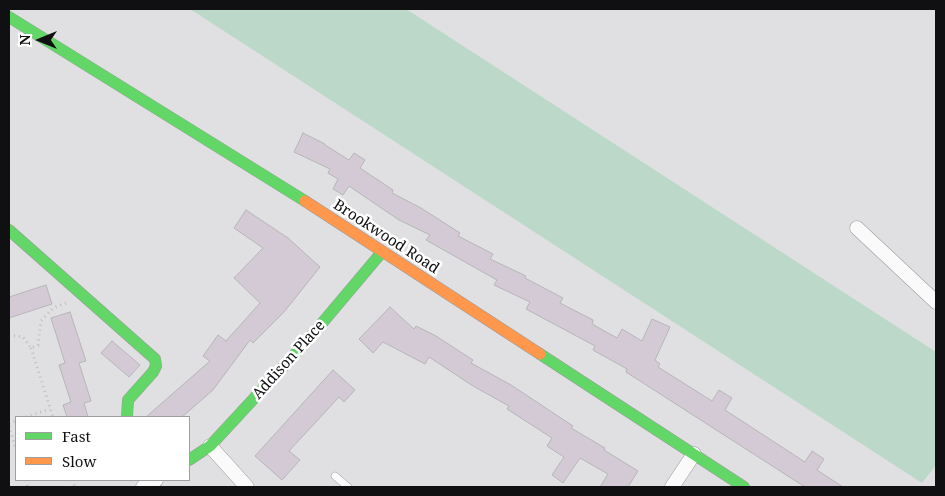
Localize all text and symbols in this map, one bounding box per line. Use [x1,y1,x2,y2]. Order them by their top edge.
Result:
north arrow [15,15,65,65]
text: N [15,34,34,46]
street label: Brookwood Road [330,196,442,278]
street label: Addison Place [249,317,329,403]
legend [15,416,190,481]
text: Fast [62,426,91,446]
text: Slow [62,451,96,471]

